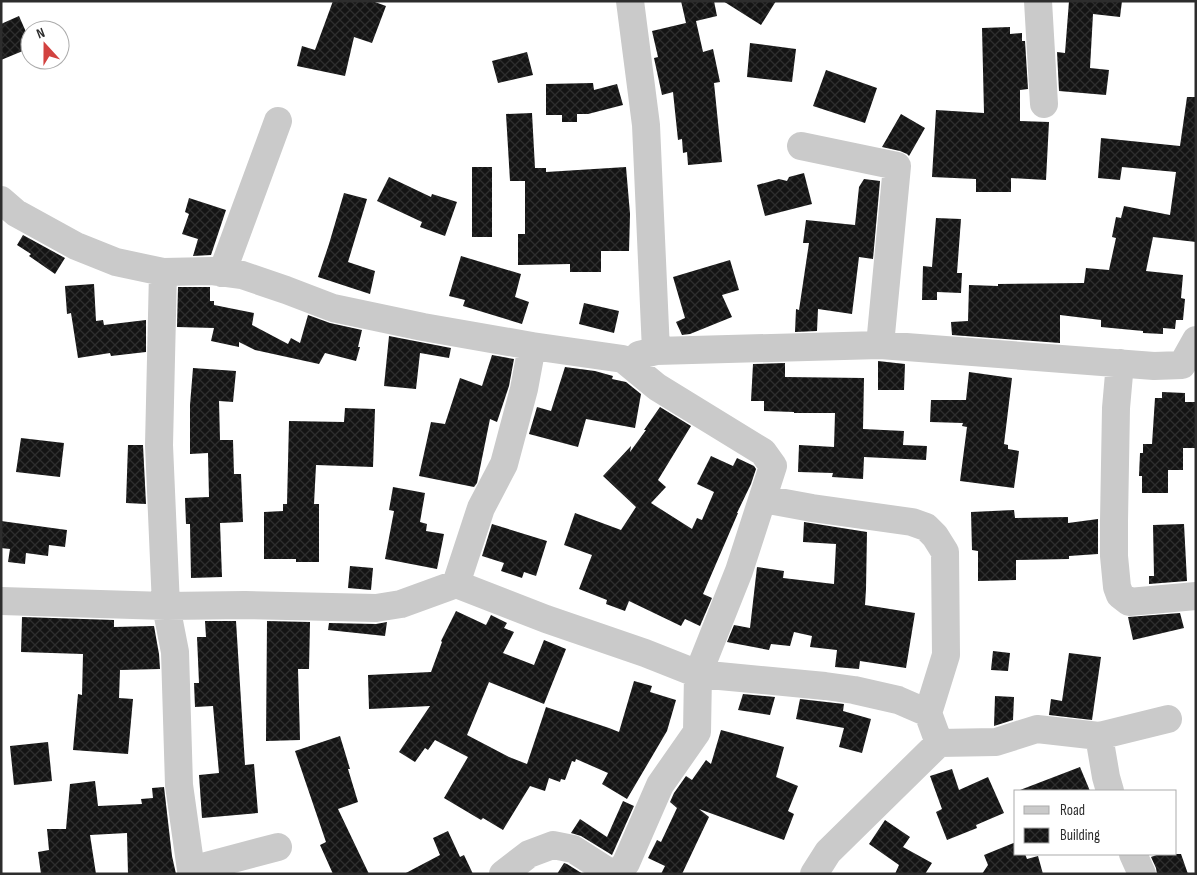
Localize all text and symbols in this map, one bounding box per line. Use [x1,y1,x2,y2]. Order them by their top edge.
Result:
north arrow [20,20,70,70]
text: N [34,24,47,43]
legend [1014,790,1177,855]
text: Road [1060,801,1085,820]
text: Building [1060,826,1100,845]

